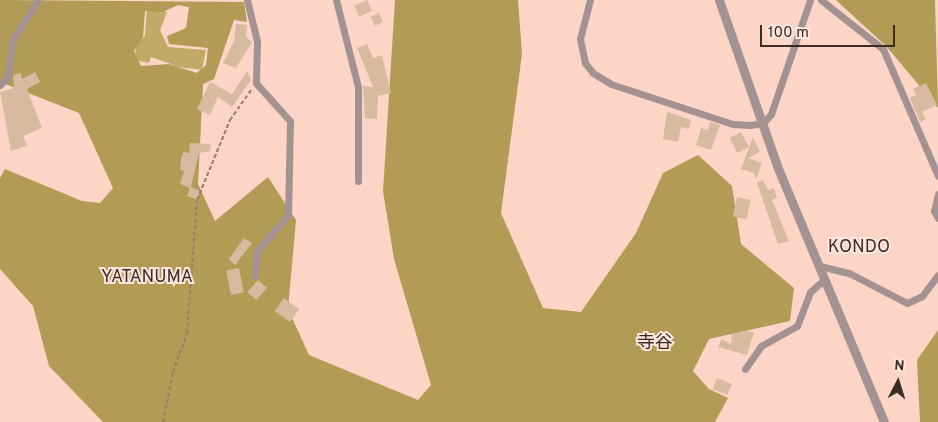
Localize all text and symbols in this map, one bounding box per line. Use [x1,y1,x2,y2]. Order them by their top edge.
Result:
scale bar [763,15,898,47]
text: 100 m [768,24,809,43]
district label: KONDO [825,237,893,259]
district label: YATANUMA [96,267,198,289]
district label: 寺谷 [637,333,673,355]
north arrow [873,357,923,407]
text: N [894,358,905,375]

